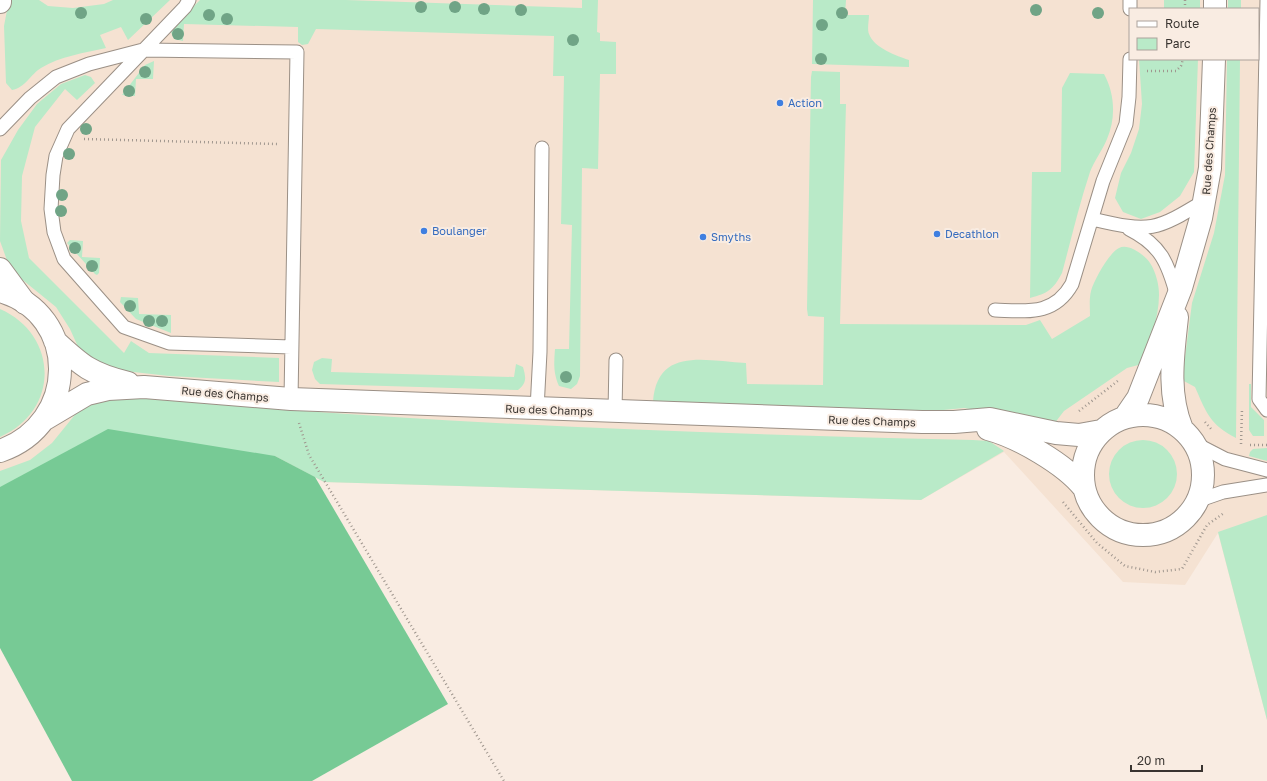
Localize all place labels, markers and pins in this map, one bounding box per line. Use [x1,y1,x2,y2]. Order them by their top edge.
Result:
place label: Action [788,96,822,109]
marker: Action [775,98,785,108]
place label: Boulanger [432,224,487,237]
marker: Boulanger [419,226,429,236]
place label: Decathlon [945,227,999,240]
marker: Decathlon [932,229,942,239]
place label: Smyths [711,230,751,243]
marker: Smyths [698,232,708,242]

